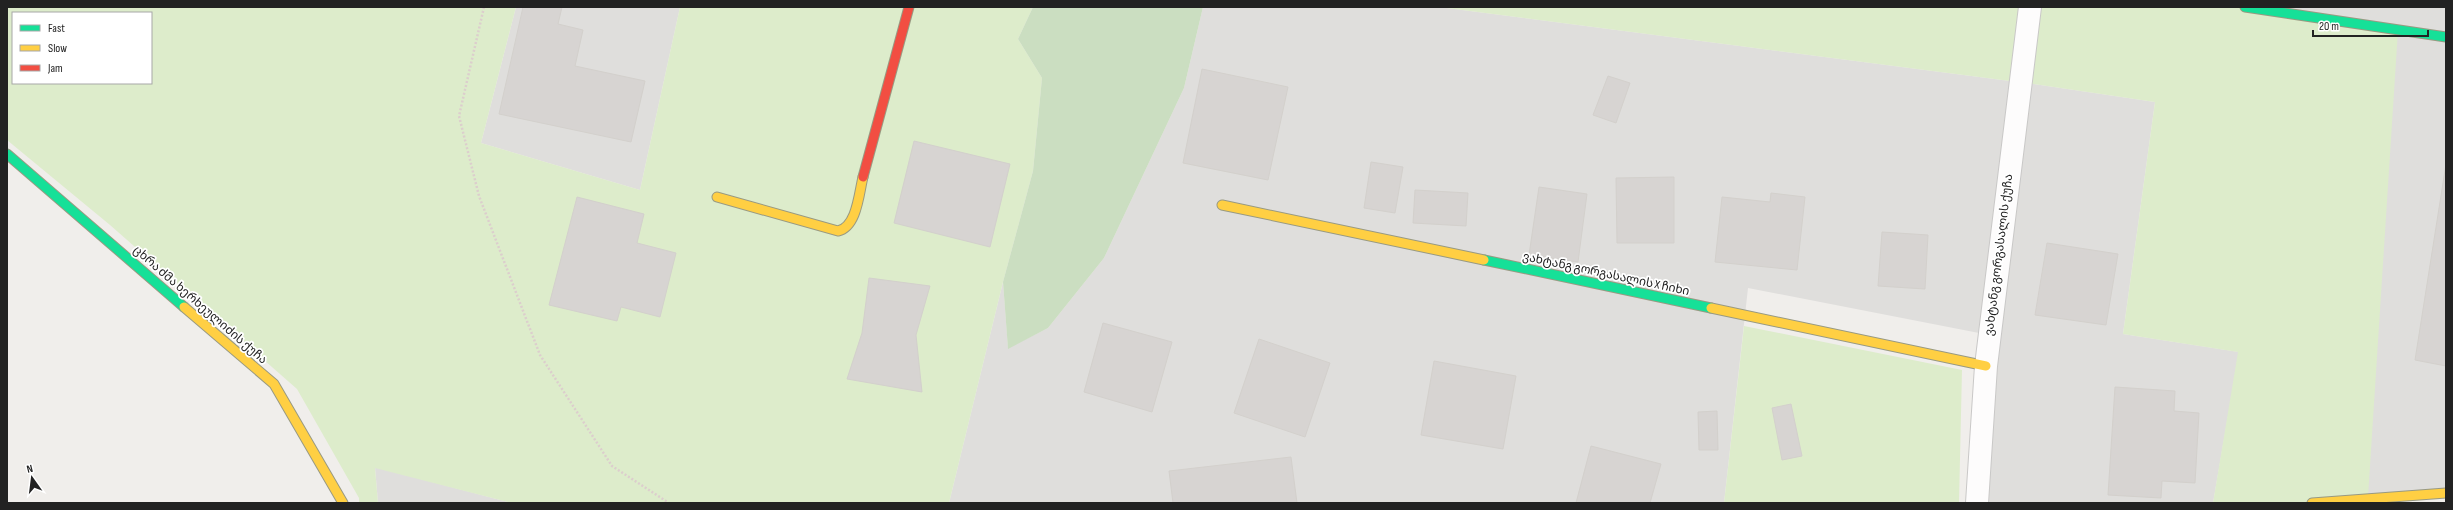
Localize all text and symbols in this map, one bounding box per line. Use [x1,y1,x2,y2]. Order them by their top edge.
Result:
legend [12,12,152,84]
scale bar [2313,12,2428,38]
text: 20 m [2319,19,2339,34]
text: Fast [48,21,65,36]
text: Slow [48,41,67,56]
text: Jam [47,61,63,76]
street label: ვახტანგ გორგასალის ქუჩა [1982,173,2016,337]
street label: ცხრა ძმა ხერხეულიძის ქუჩა [130,243,270,367]
street label: ვახტანგ გორგასალის X ჩიხი [1521,249,1691,299]
north arrow [12,458,52,498]
text: N [25,462,34,476]

